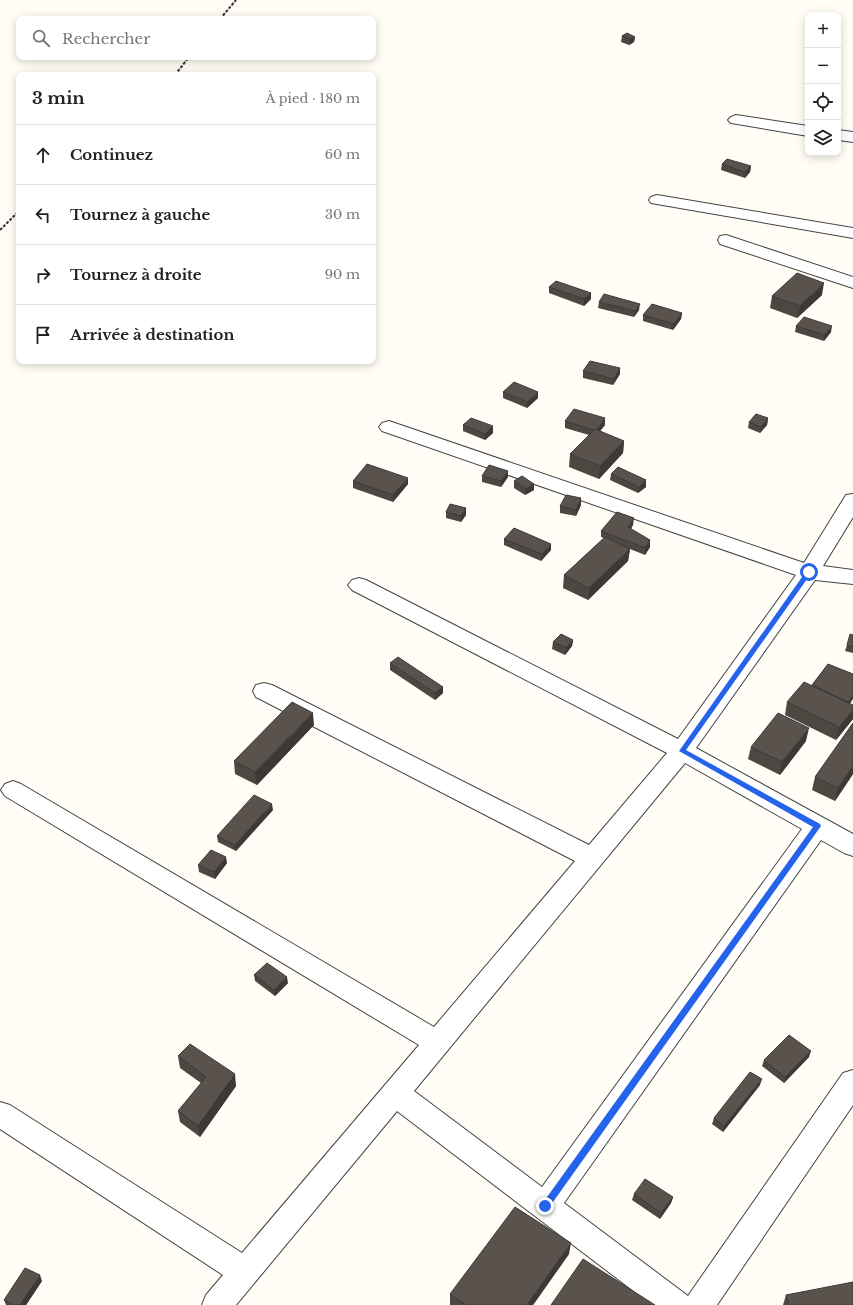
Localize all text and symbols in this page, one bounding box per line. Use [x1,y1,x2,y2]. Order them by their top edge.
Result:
map controls [805,12,841,156]
button: + [805,12,841,48]
search box [16,16,376,60]
icon: search [30,27,52,49]
text: Rechercher [62,29,150,48]
button: − [805,48,841,84]
button: locate [805,84,841,120]
text: 3 min [32,88,85,109]
text: À pied · 180 m [265,90,360,107]
button: layers [805,120,841,156]
icon: ahead [32,144,54,166]
text: Continuez [70,145,153,164]
text: 60 m [325,146,360,163]
icon: left [32,204,54,226]
text: Tournez à gauche [70,205,210,224]
text: 30 m [325,206,360,223]
icon: right [32,264,54,286]
text: Tournez à droite [70,265,202,284]
text: 90 m [325,266,360,283]
icon: arrive [32,324,54,346]
text: Arrivée à destination [70,325,234,344]
route start [800,563,818,581]
route end [536,1197,554,1215]

